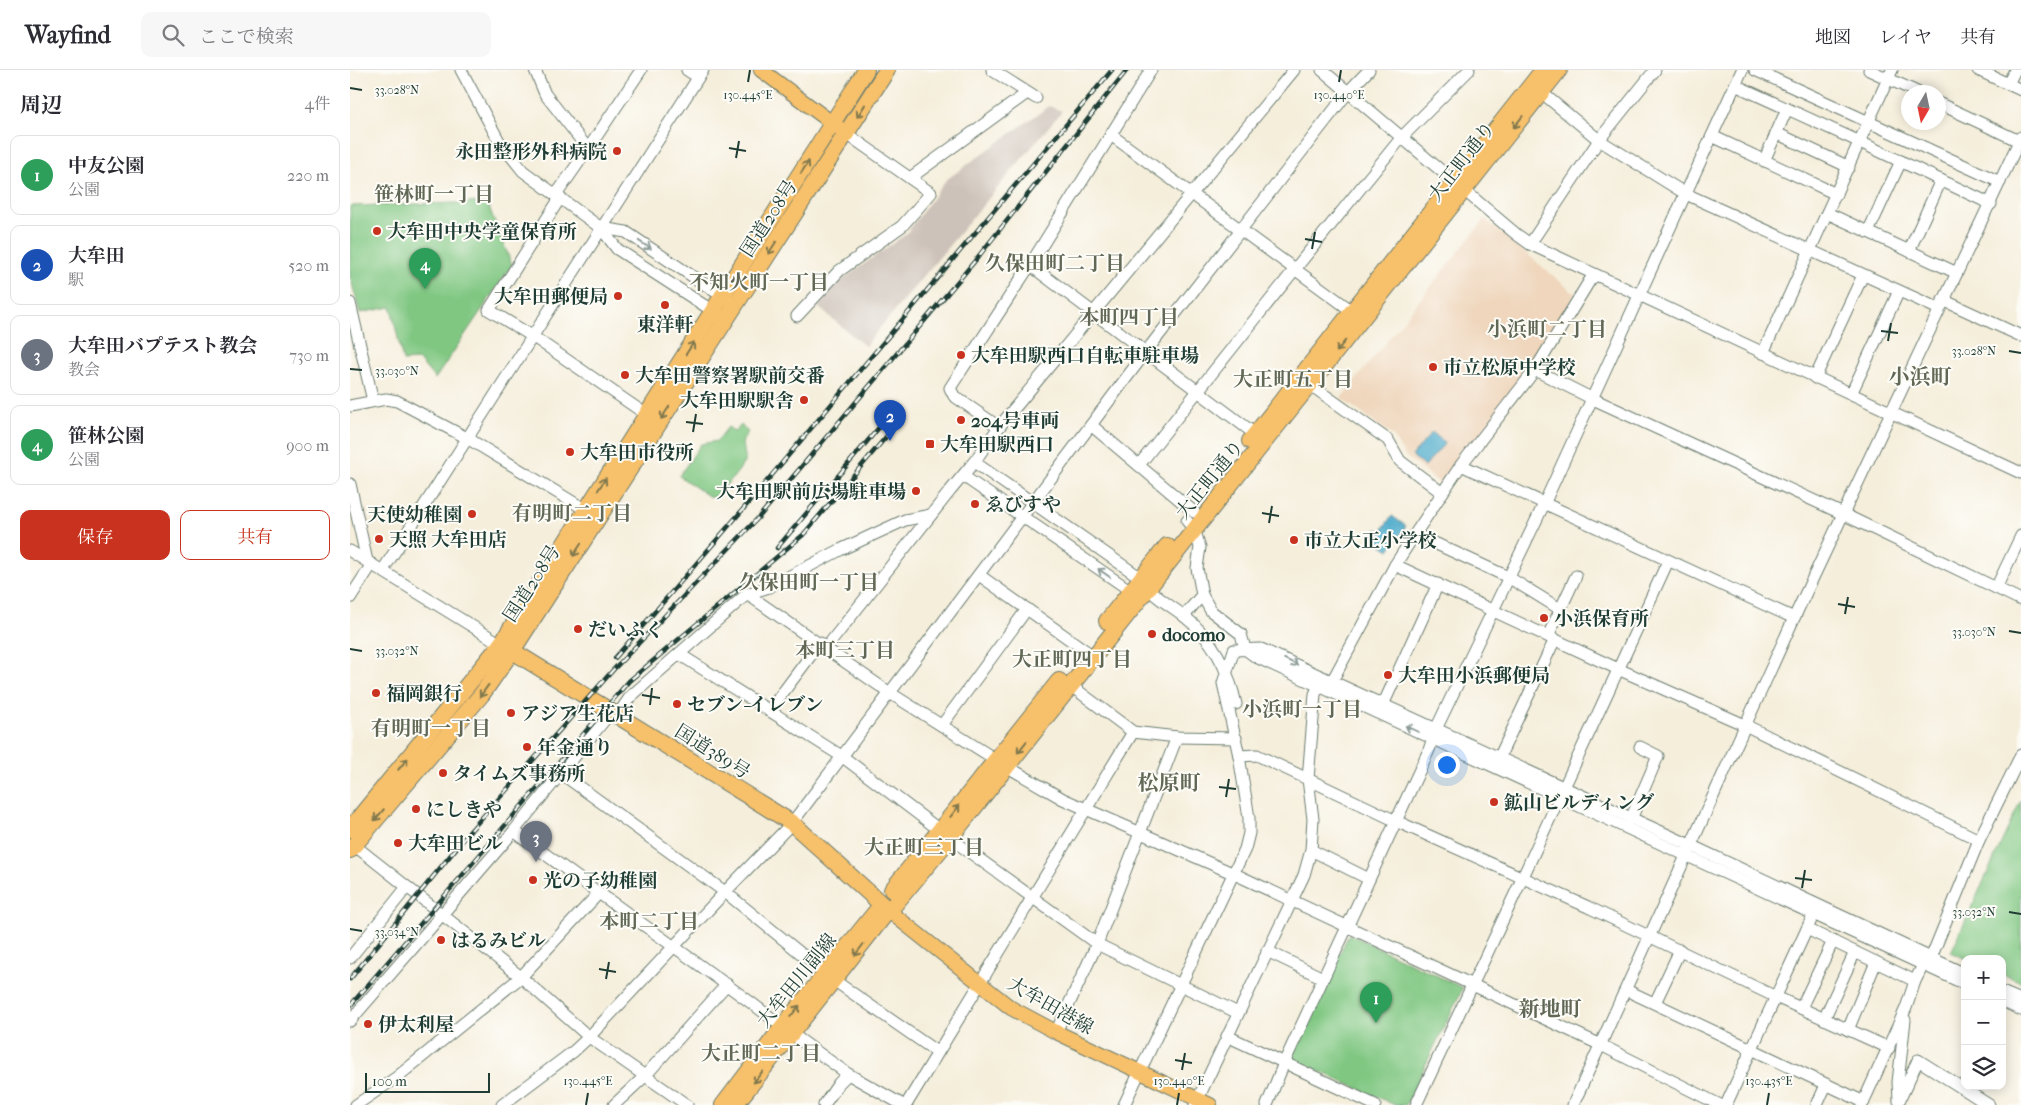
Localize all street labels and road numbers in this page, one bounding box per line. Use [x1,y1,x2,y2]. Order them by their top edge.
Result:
street label: 大正町通り [1424,117,1500,206]
street label: 国道208号 [736,176,802,261]
street label: 大正町通り [1171,436,1248,523]
street label: 国道208号 [499,541,565,626]
street label: 国道389号 [671,720,754,784]
street label: 大牟田川副線 [752,929,841,1032]
street label: 大牟田港線 [1004,973,1097,1039]

